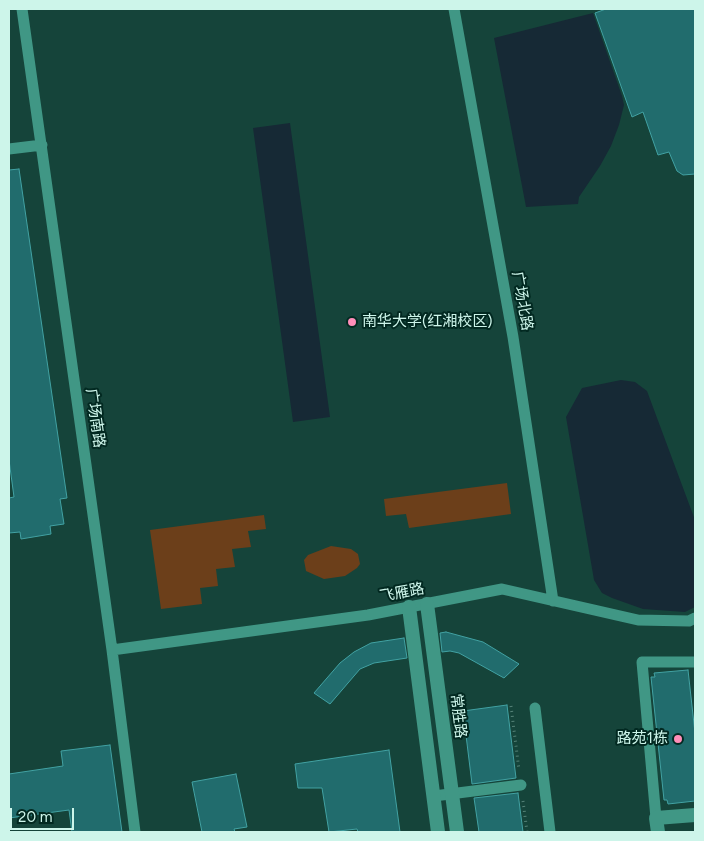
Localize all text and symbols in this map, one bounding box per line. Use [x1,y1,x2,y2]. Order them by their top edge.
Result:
street label: 广场北路 [508,270,536,332]
place label: 南华大学(红湘校区) [362,313,493,331]
marker: 南华大学(红湘校区) [346,316,358,328]
street label: 广场南路 [82,387,108,449]
street label: 飞雁路 [378,580,426,606]
street label: 常胜路 [446,693,470,739]
place label: 路苑1栋 [617,730,668,748]
marker: 路苑1栋 [672,733,684,745]
scale bar [12,798,76,830]
text: 20 m [18,808,52,826]

